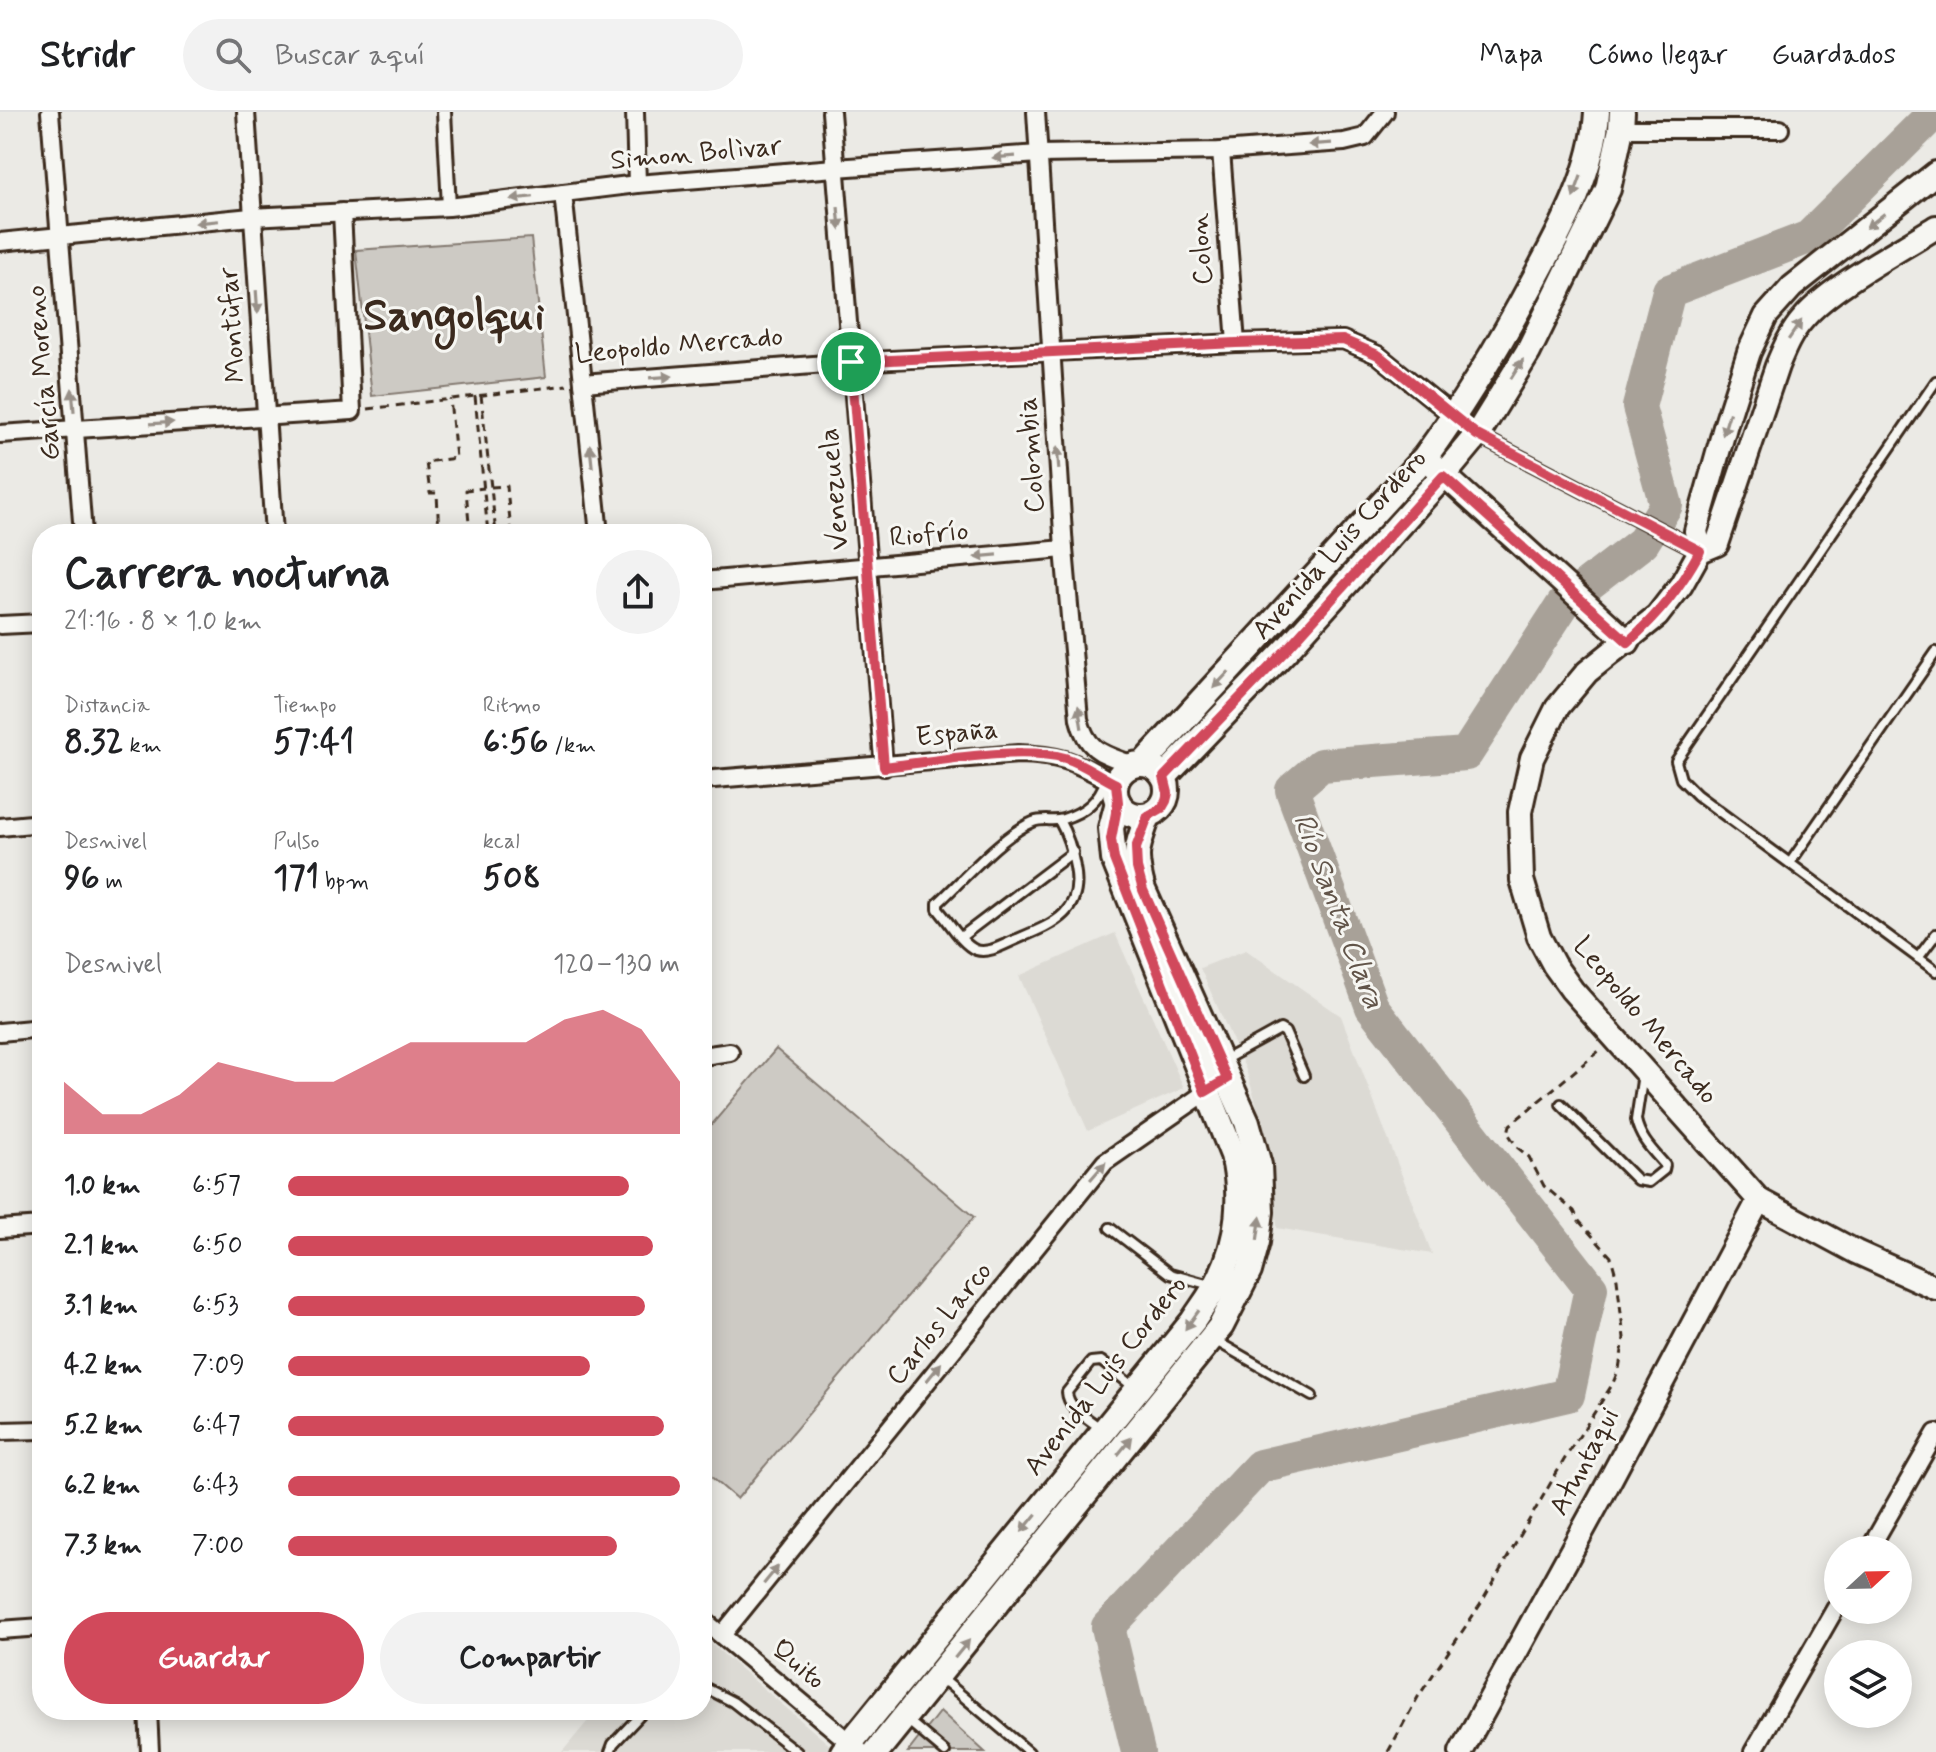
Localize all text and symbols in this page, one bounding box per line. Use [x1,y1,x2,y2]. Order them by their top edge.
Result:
search box [183,19,743,91]
text: Stridr [40,31,135,80]
icon: search [211,33,255,77]
text: Buscar aquí [275,36,425,75]
text: Mapa [1480,37,1543,74]
text: Cómo llegar [1587,37,1727,74]
text: Guardados [1771,37,1896,74]
street label: Simon Bolìvar [609,128,784,180]
one-way arrow [1307,138,1332,151]
one-way arrow [991,151,1016,164]
one-way arrow [1571,175,1583,199]
one-way arrow [509,192,534,205]
one-way arrow [833,206,846,231]
street label: Colon [1181,212,1223,286]
one-way arrow [1865,212,1885,229]
one-way arrow [194,215,219,228]
street label: Montùfar [210,266,255,384]
street label: García Moreno [18,284,70,462]
district label: Sangolqui [363,288,545,350]
one-way arrow [251,290,264,315]
street label: Leopoldo Mercado [573,318,785,374]
one-way arrow [1787,319,1802,341]
pin [817,328,885,396]
icon: arrive [829,340,873,384]
one-way arrow [1510,358,1524,380]
one-way arrow [649,370,674,383]
one-way arrow [66,387,79,412]
street label: Colombia [1009,396,1055,514]
one-way arrow [1719,412,1732,436]
one-way arrow [150,416,175,429]
street label: Venezuela [811,426,859,552]
street label: Avenida Luis Cordero [1244,442,1436,648]
one-way arrow [584,444,597,469]
one-way arrow [1051,445,1064,470]
street label: Riofrío [888,513,970,557]
text: Carrera nocturna [64,546,390,604]
button: share [596,550,680,634]
one-way arrow [973,550,998,563]
text: 21:16 · 8 × 1.0 km [64,605,262,639]
one-way arrow [1213,670,1231,689]
text: Distancia [64,692,150,720]
text: Tiempo [273,692,337,720]
text: Ritmo [483,692,541,720]
one-way arrow [1073,705,1086,730]
street label: España [914,711,1000,757]
text: 8.32 [64,720,124,765]
text: 57:41 [273,720,354,765]
text: 6:56 [483,720,548,765]
text: km [124,732,162,760]
text: /km [548,732,596,760]
water label: Río Santa Clara [1283,808,1393,1014]
text: Desnivel [64,828,147,856]
text: Pulso [273,828,319,856]
text: kcal [483,828,520,856]
text: 96 [64,856,100,901]
text: 171 [273,856,319,901]
text: 508 [483,856,541,901]
text: m [100,868,123,896]
text: bpm [319,868,369,896]
street label: Leopoldo Mercado [1564,929,1726,1113]
text: Desnivel [64,948,162,982]
text: 120–130 m [553,948,680,982]
one-way arrow [1089,1161,1106,1181]
text: 1.0 km [64,1169,141,1203]
text: 6:57 [192,1169,241,1203]
one-way arrow [1253,1215,1266,1240]
text: 2.1 km [64,1229,139,1263]
text: 6:50 [192,1229,243,1263]
street label: Carlos Larco [879,1254,1001,1394]
street label: Avenida Luis Cordero [1016,1268,1196,1484]
text: 3.1 km [64,1289,138,1323]
text: 6:53 [192,1289,239,1323]
one-way arrow [1185,1310,1200,1331]
text: 4.2 km [64,1349,142,1383]
text: 7:09 [192,1349,245,1383]
one-way arrow [925,1363,942,1383]
street label: Atuntaqui [1541,1402,1629,1522]
text: 5.2 km [64,1409,143,1443]
text: 6:47 [192,1409,240,1443]
one-way arrow [1116,1436,1133,1456]
text: 6.2 km [64,1469,140,1503]
text: 6:43 [192,1469,238,1503]
one-way arrow [1021,1513,1038,1533]
text: 7.3 km [64,1529,142,1563]
text: 7:00 [192,1529,244,1563]
north arrow [1824,1536,1912,1624]
map controls [1824,1536,1912,1728]
one-way arrow [762,1565,779,1585]
button: Guardar [64,1612,364,1704]
button: Compartir [380,1612,680,1704]
street label: Quito [763,1631,833,1699]
one-way arrow [953,1639,970,1659]
button: layers [1824,1640,1912,1728]

